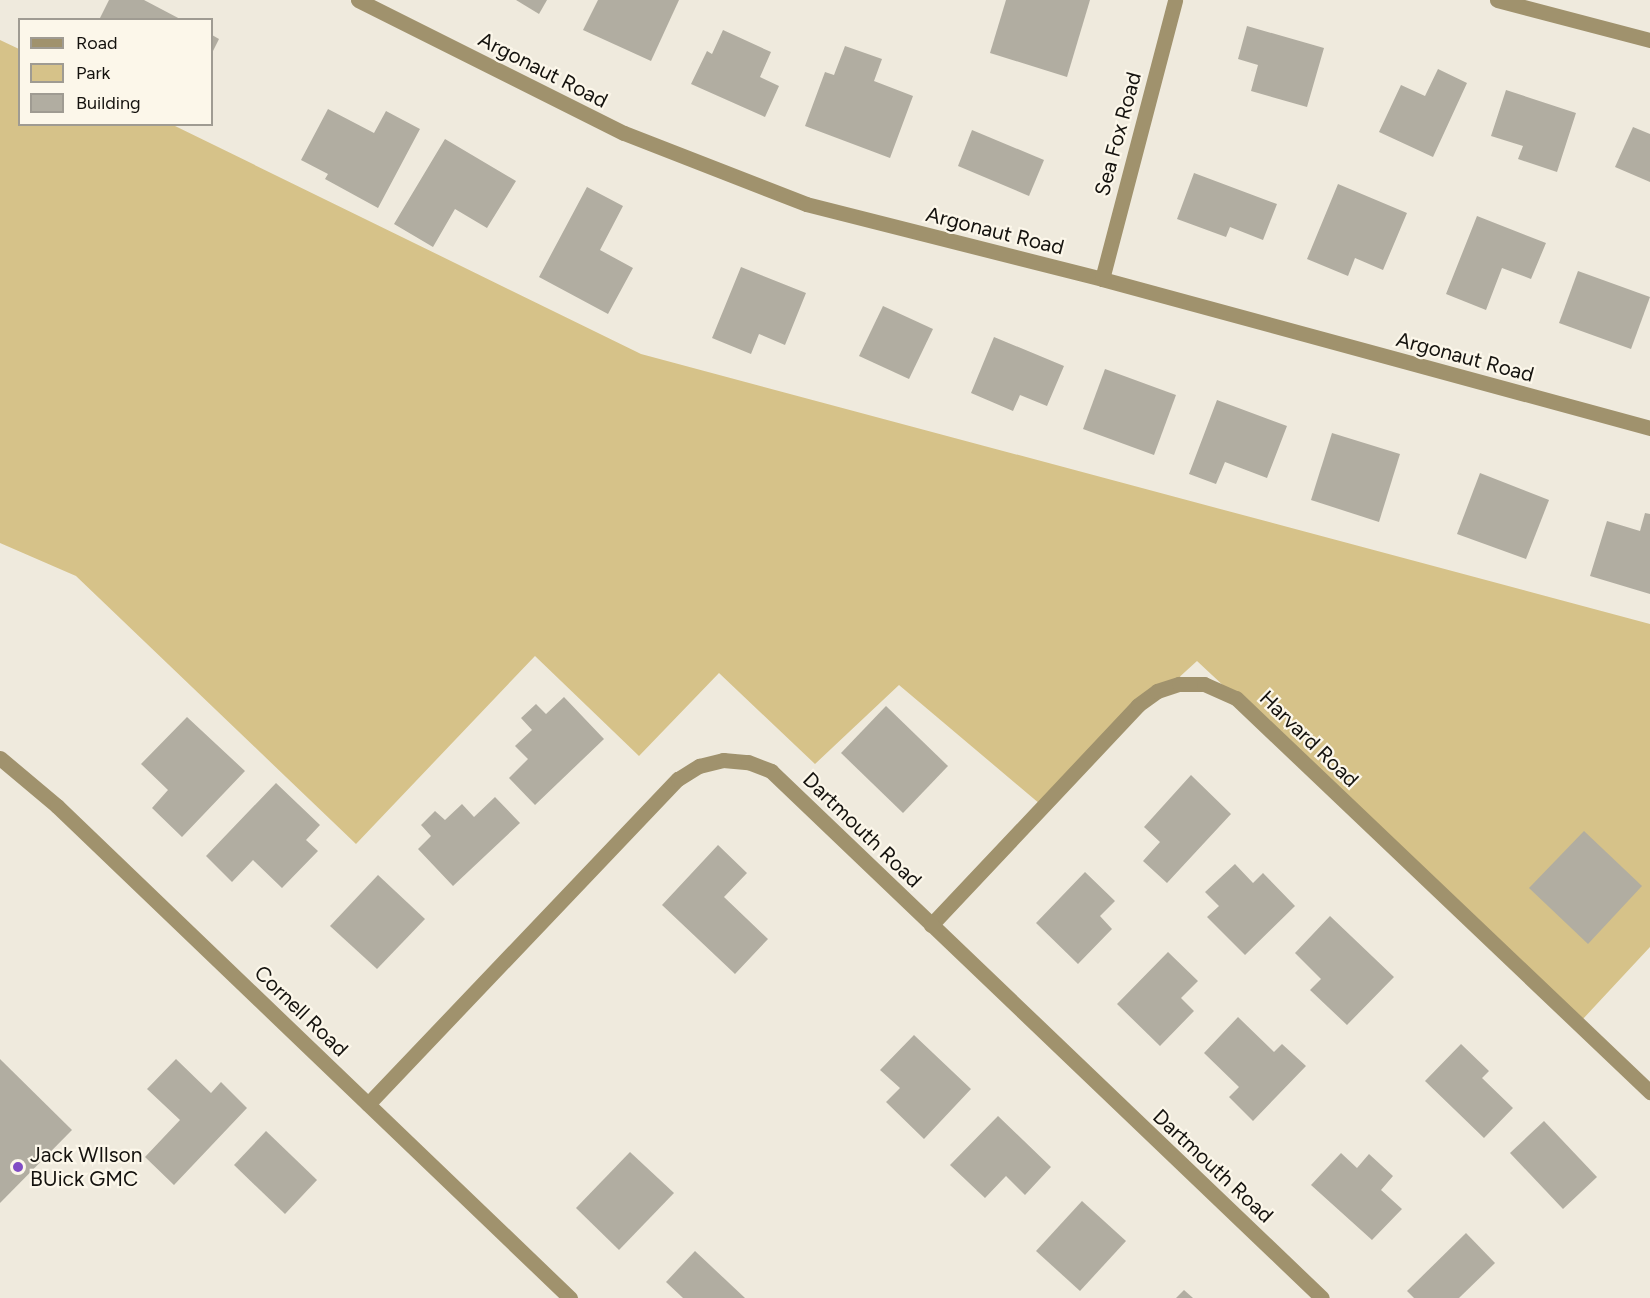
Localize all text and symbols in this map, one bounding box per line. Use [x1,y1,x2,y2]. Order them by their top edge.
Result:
legend [18,18,213,126]
street label: Argonaut Road [474,27,612,113]
text: Road [76,32,117,54]
text: Park [76,62,110,84]
street label: Sea Fox Road [1089,69,1147,199]
text: Building [76,92,141,114]
street label: Argonaut Road [923,202,1067,260]
street label: Argonaut Road [1393,327,1537,387]
street label: Harvard Road [1254,686,1364,792]
street label: Dartmouth Road [797,767,927,893]
street label: Cornell Road [249,960,353,1062]
street label: Dartmouth Road [1148,1104,1278,1228]
place label: Jack WIlson BUick GMC [30,1142,142,1192]
marker: Jack WIlson BUick GMC [11,1160,25,1174]

